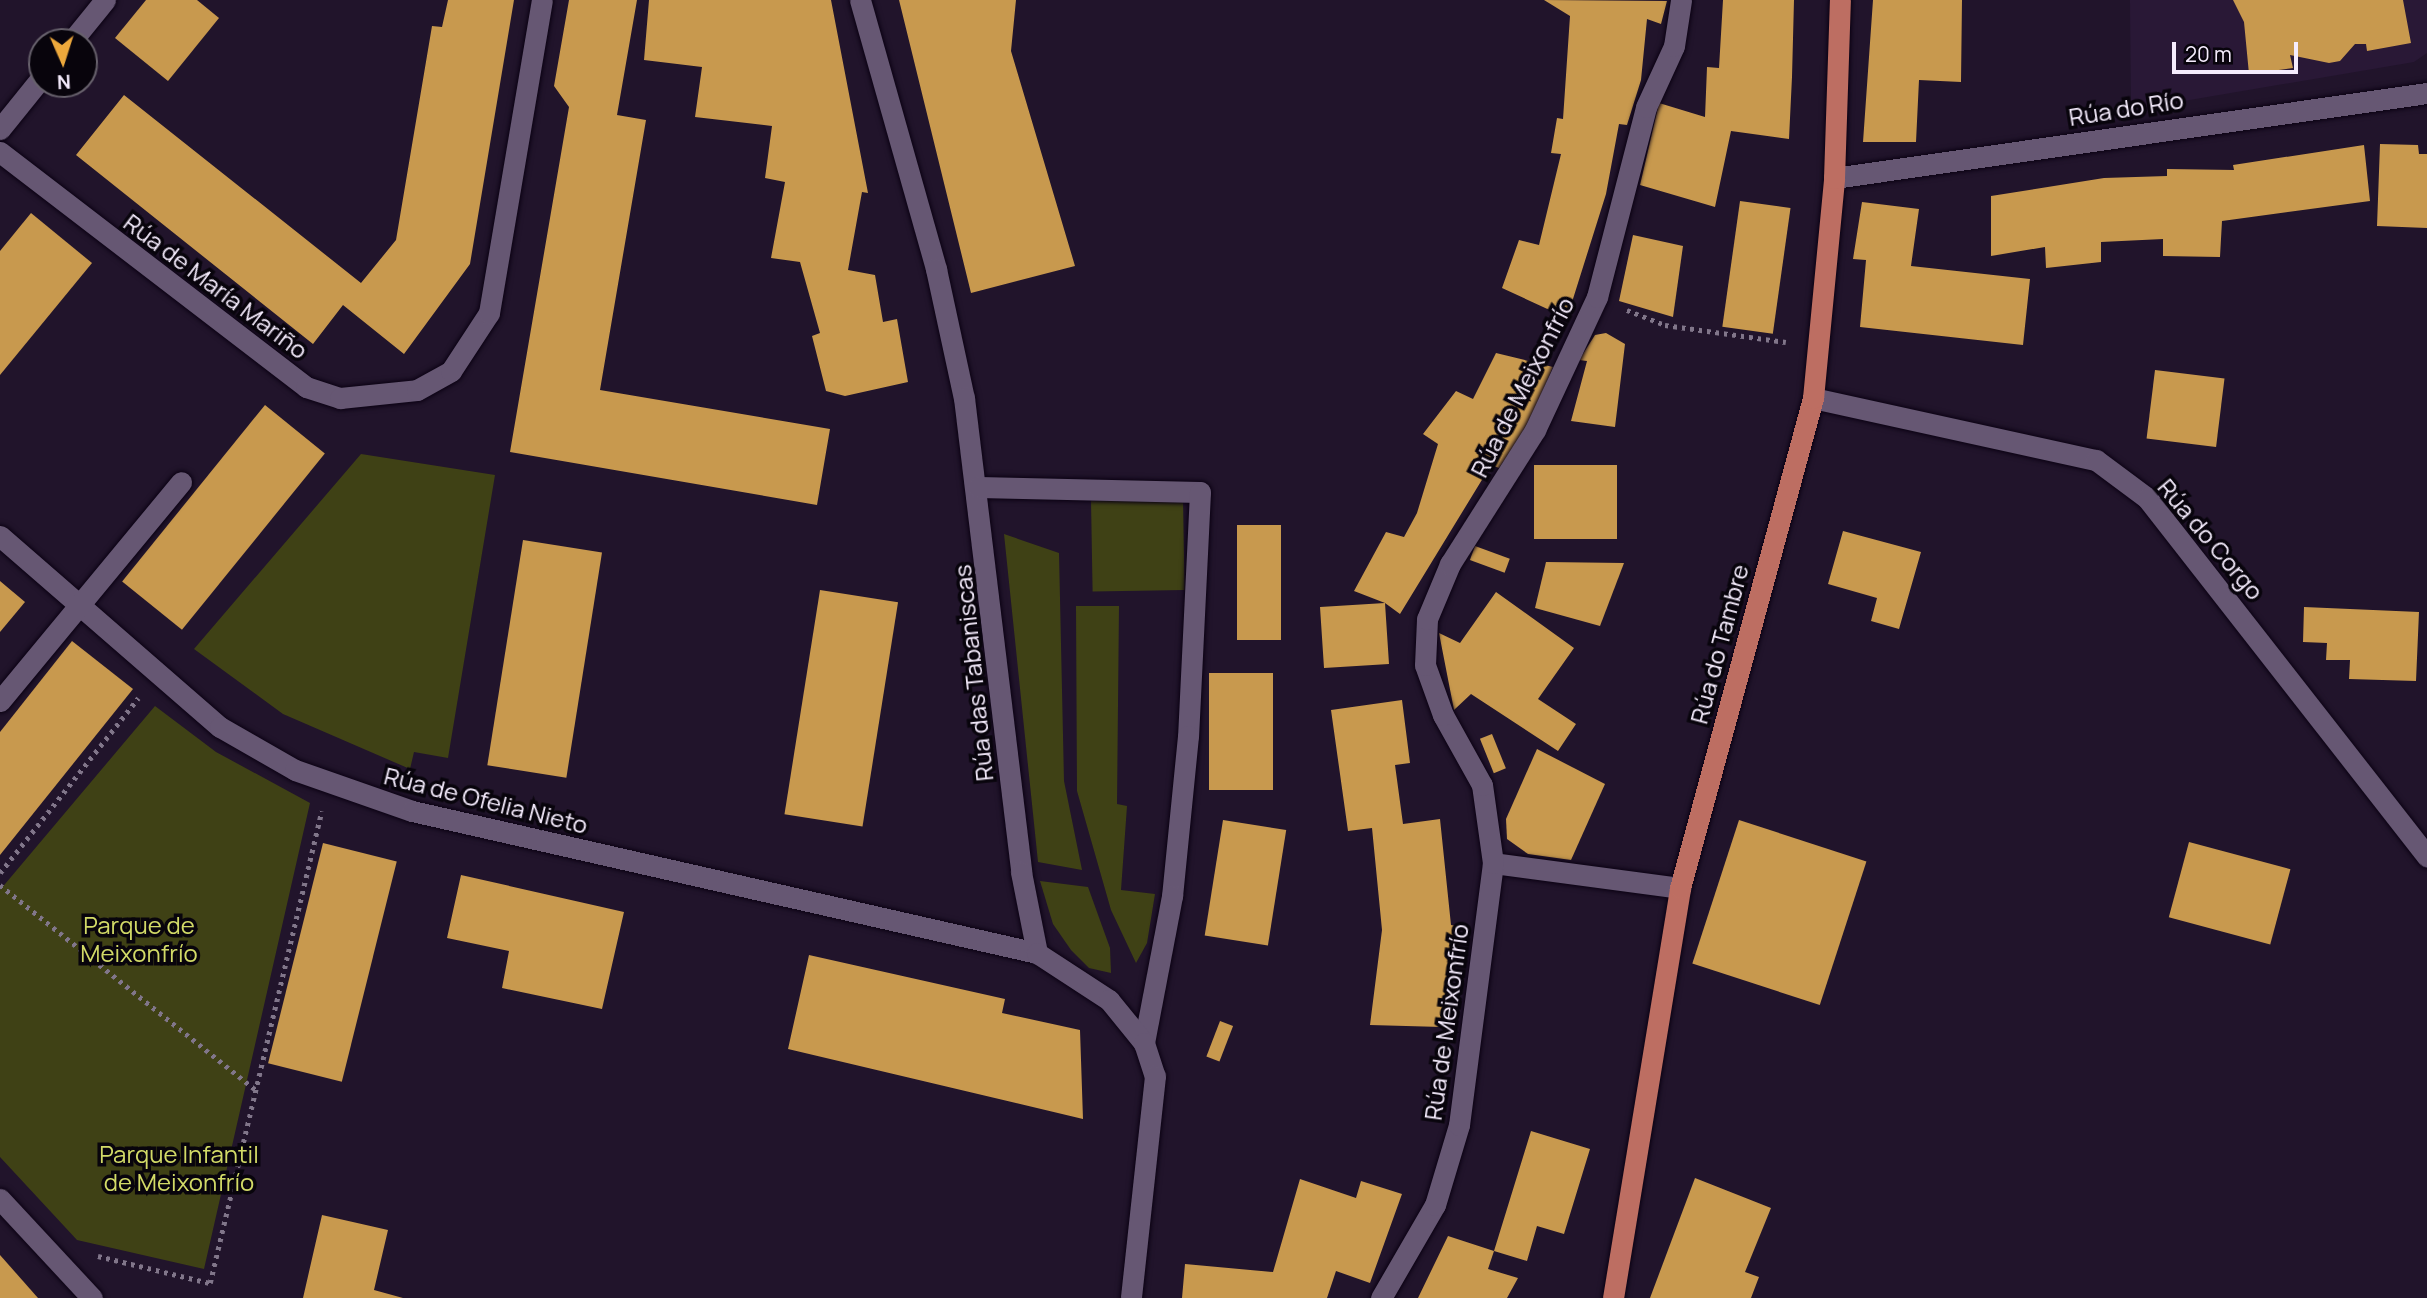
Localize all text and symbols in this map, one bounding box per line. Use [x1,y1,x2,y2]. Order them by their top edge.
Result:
north arrow [28,28,98,98]
scale bar [2175,28,2301,72]
text: 20 m [2185,40,2232,68]
text: N [56,69,71,95]
street label: Rúa do Río [2067,85,2185,131]
street label: Rúa de María Mariño [118,207,314,365]
street label: Rúa de Meixonfrío [1464,292,1580,482]
street label: Rúa do Corgo [2152,473,2270,605]
street label: Rúa do Tambre [1684,561,1754,727]
street label: Rúa das Tabaniscas [947,563,999,783]
street label: Rúa de Ofelia Nieto [381,761,591,839]
park label: Parque de Meixonfrío [80,911,198,967]
street label: Rúa de Meixonfrío [1418,922,1474,1122]
park label: Parque Infantil de Meixonfrío [99,1140,259,1196]

